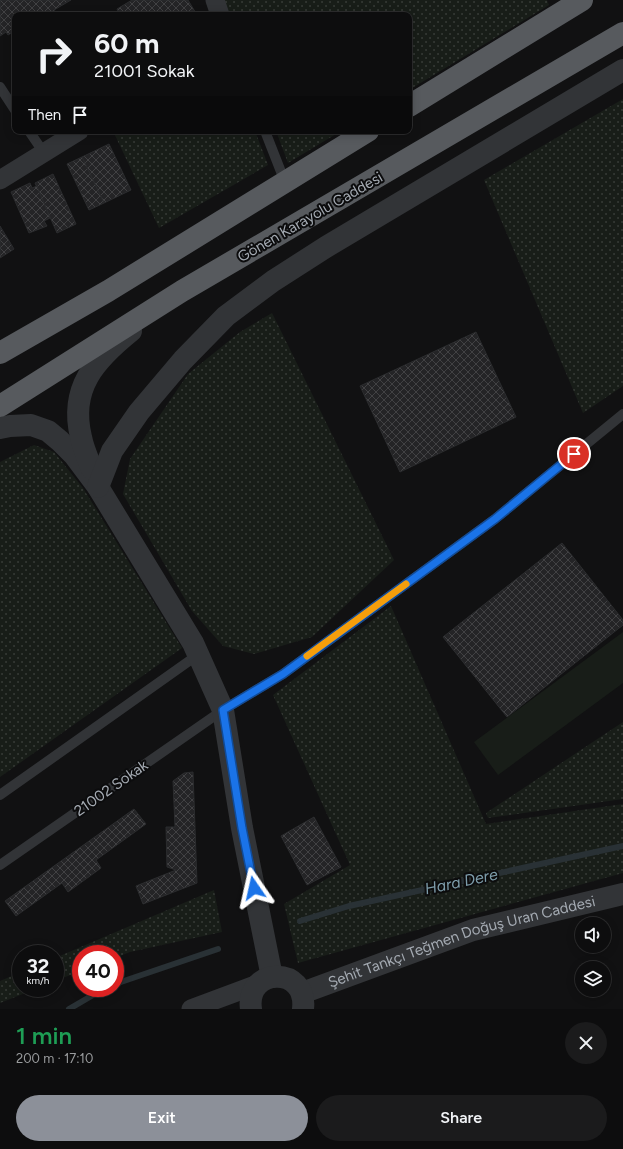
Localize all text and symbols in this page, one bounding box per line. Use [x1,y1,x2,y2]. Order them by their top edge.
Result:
text: 60 m [94,26,159,60]
icon: right [28,28,80,80]
text: 21001 Sokak [94,60,194,82]
icon: arrive [69,104,91,126]
text: Then [28,106,61,124]
street label: Gönen Karayolu Caddesi [234,168,386,266]
pin [557,437,591,471]
icon: arrive [563,443,585,465]
street label: 21002 Sokak [71,756,152,820]
water label: Hara Dere [423,864,500,898]
position arrow [233,867,275,909]
street label: Şehit Tankçı Teğmen Doğuş Uran Caddesi [326,892,597,992]
map controls [575,917,611,997]
button: sound [575,917,611,953]
speed limit sign: 40 [72,945,124,997]
text: 32 [27,954,49,978]
button: layers [575,961,611,997]
text: km/h [27,974,49,987]
text: 1 min [16,1021,72,1050]
button: close [565,1022,607,1064]
text: 200 m · 17:10 [16,1051,93,1066]
button: Exit [16,1095,308,1141]
button: Share [316,1095,607,1141]

